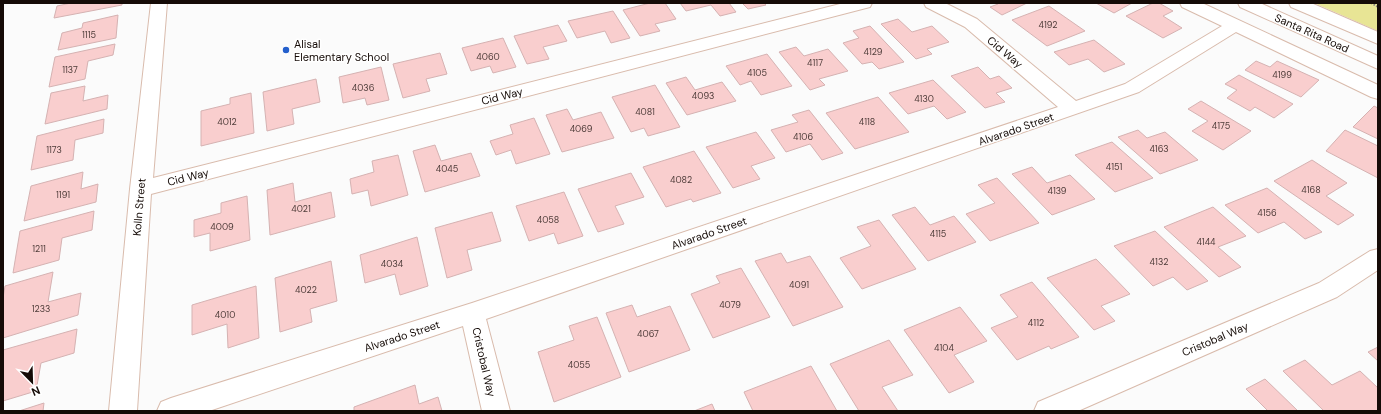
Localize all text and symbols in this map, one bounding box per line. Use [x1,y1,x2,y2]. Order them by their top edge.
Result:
street label: Santa Rita Road [1273,10,1351,56]
house number: 4192 [1039,19,1057,31]
house number: 1115 [82,29,96,41]
street label: Cid Way [984,33,1026,71]
place label: Alisal Elementary School [294,37,389,64]
marker: Alisal Elementary School [281,45,291,55]
house number: 4129 [863,46,883,58]
house number: 4060 [476,51,500,63]
house number: 4117 [807,57,823,69]
house number: 1137 [62,64,78,76]
house number: 4105 [747,67,767,79]
house number: 4199 [1272,69,1292,81]
house number: 4036 [352,82,375,94]
street label: Cid Way [480,84,524,108]
house number: 4093 [692,90,714,102]
house number: 4130 [914,93,934,105]
house number: 4081 [635,106,655,118]
street label: Alvarado Street [976,110,1056,148]
house number: 4012 [217,116,237,128]
house number: 4118 [859,116,875,128]
house number: 4175 [1212,120,1230,132]
house number: 4069 [570,123,593,135]
house number: 4106 [793,131,813,143]
house number: 4163 [1149,143,1169,155]
house number: 1173 [46,144,62,156]
house number: 4151 [1106,161,1122,173]
house number: 4045 [436,163,458,175]
street label: Cid Way [166,165,210,189]
house number: 4082 [670,174,692,186]
street label: Kolln Street [130,178,148,236]
house number: 4168 [1301,184,1321,196]
house number: 4139 [1048,185,1067,197]
house number: 1191 [56,189,70,201]
house number: 4021 [291,203,311,215]
house number: 4156 [1257,207,1277,219]
house number: 4058 [537,214,559,226]
street label: Alvarado Street [669,214,749,252]
house number: 4009 [210,221,234,233]
house number: 4115 [930,228,946,240]
house number: 4144 [1196,236,1216,248]
house number: 1211 [32,243,46,255]
house number: 4132 [1150,256,1168,268]
house number: 4034 [381,258,404,270]
house number: 4091 [789,279,809,291]
house number: 4022 [295,284,317,296]
house number: 4079 [719,299,741,311]
house number: 1233 [32,303,50,315]
house number: 4010 [215,309,235,321]
street label: Alvarado Street [362,317,442,355]
house number: 4112 [1028,317,1044,329]
street label: Cristobal Way [1180,319,1250,359]
street label: Cristobal Way [469,326,499,398]
house number: 4067 [637,328,659,340]
house number: 4104 [934,342,954,354]
house number: 4055 [568,359,590,371]
north arrow [12,362,52,402]
text: N [29,383,42,399]

